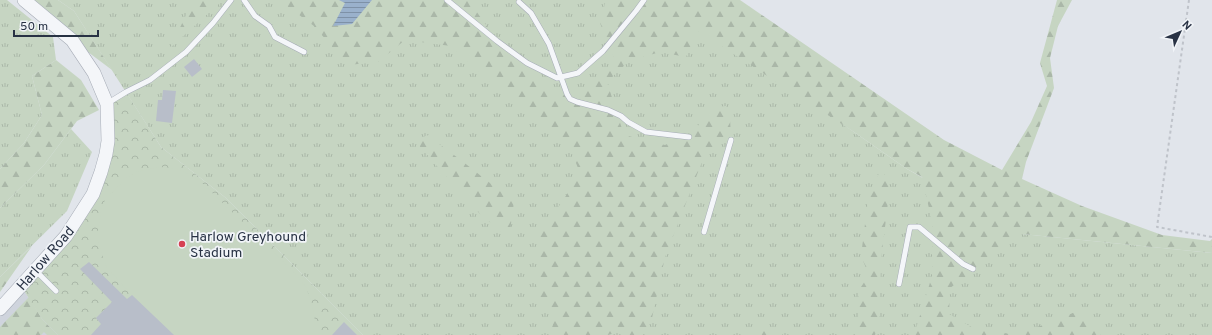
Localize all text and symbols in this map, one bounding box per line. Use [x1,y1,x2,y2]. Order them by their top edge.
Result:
scale bar [14,12,98,38]
north arrow [1160,12,1200,52]
text: N [1179,18,1194,33]
text: 50 m [20,19,48,35]
street label: Harlow Road [14,223,79,295]
place label: Harlow Greyhound Stadium [190,229,306,262]
marker: Harlow Greyhound Stadium [177,239,187,249]

